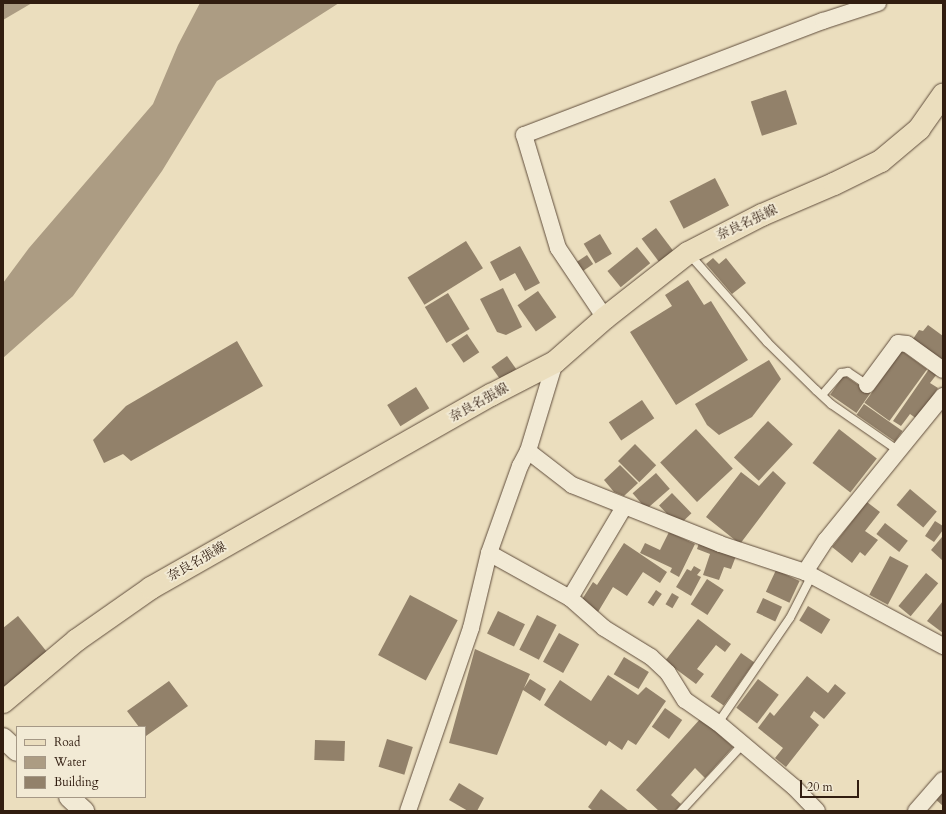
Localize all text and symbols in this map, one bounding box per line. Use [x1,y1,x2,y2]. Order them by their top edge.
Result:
street label: 奈良名張線 [714,202,780,244]
street label: 奈良名張線 [447,380,511,426]
street label: 奈良名張線 [165,539,229,585]
legend [16,726,146,798]
text: Road [54,734,80,750]
text: Water [54,754,86,770]
scale bar [802,772,861,798]
text: Building [54,774,98,790]
text: 20 m [807,779,833,795]

